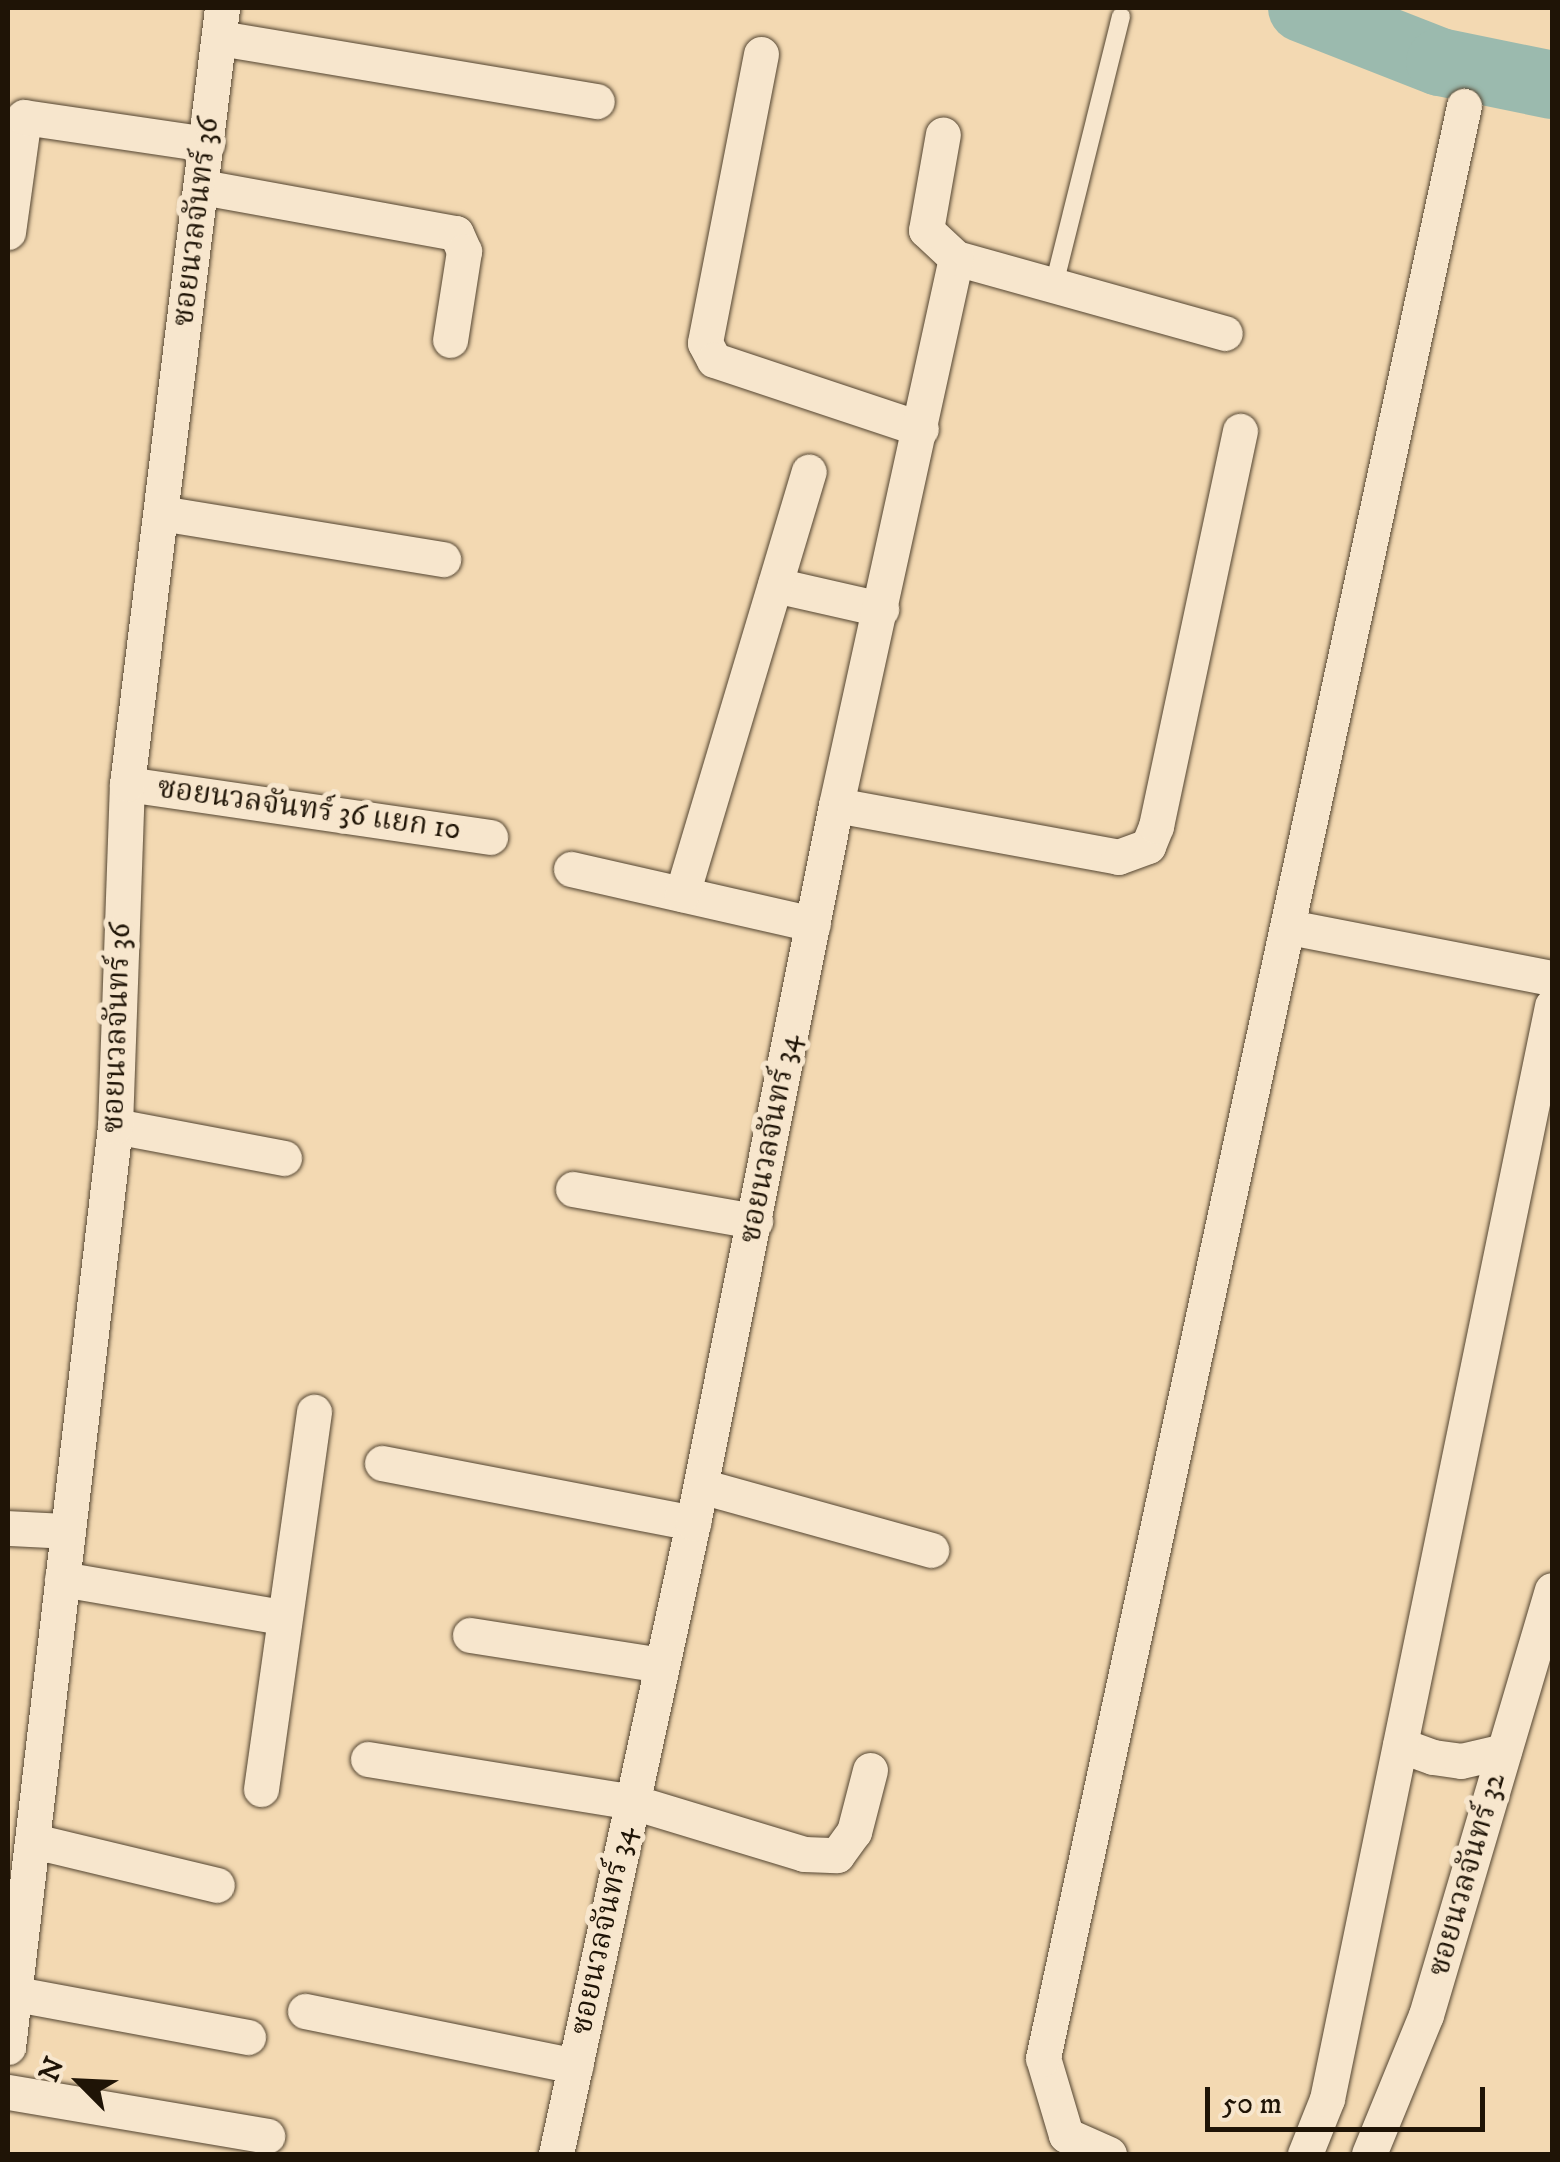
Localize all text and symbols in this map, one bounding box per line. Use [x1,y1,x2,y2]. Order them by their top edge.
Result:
street label: ซอยนวลจันทร์ 36 [166,115,228,329]
street label: ซอยนวลจันทร์ 36 แยก 10 [155,771,463,849]
street label: ซอยนวลจันทร์ 36 [96,922,140,1134]
street label: ซอยนวลจันทร์ 34 [733,1032,809,1246]
street label: ซอยนวลจันทร์ 32 [1422,1769,1514,1981]
street label: ซอยนวลจันทร์ 34 [564,1824,644,2038]
north arrow [30,2032,130,2132]
text: N [31,2052,73,2087]
scale bar [1210,2067,1490,2129]
text: 50 m [1222,2086,1282,2123]

